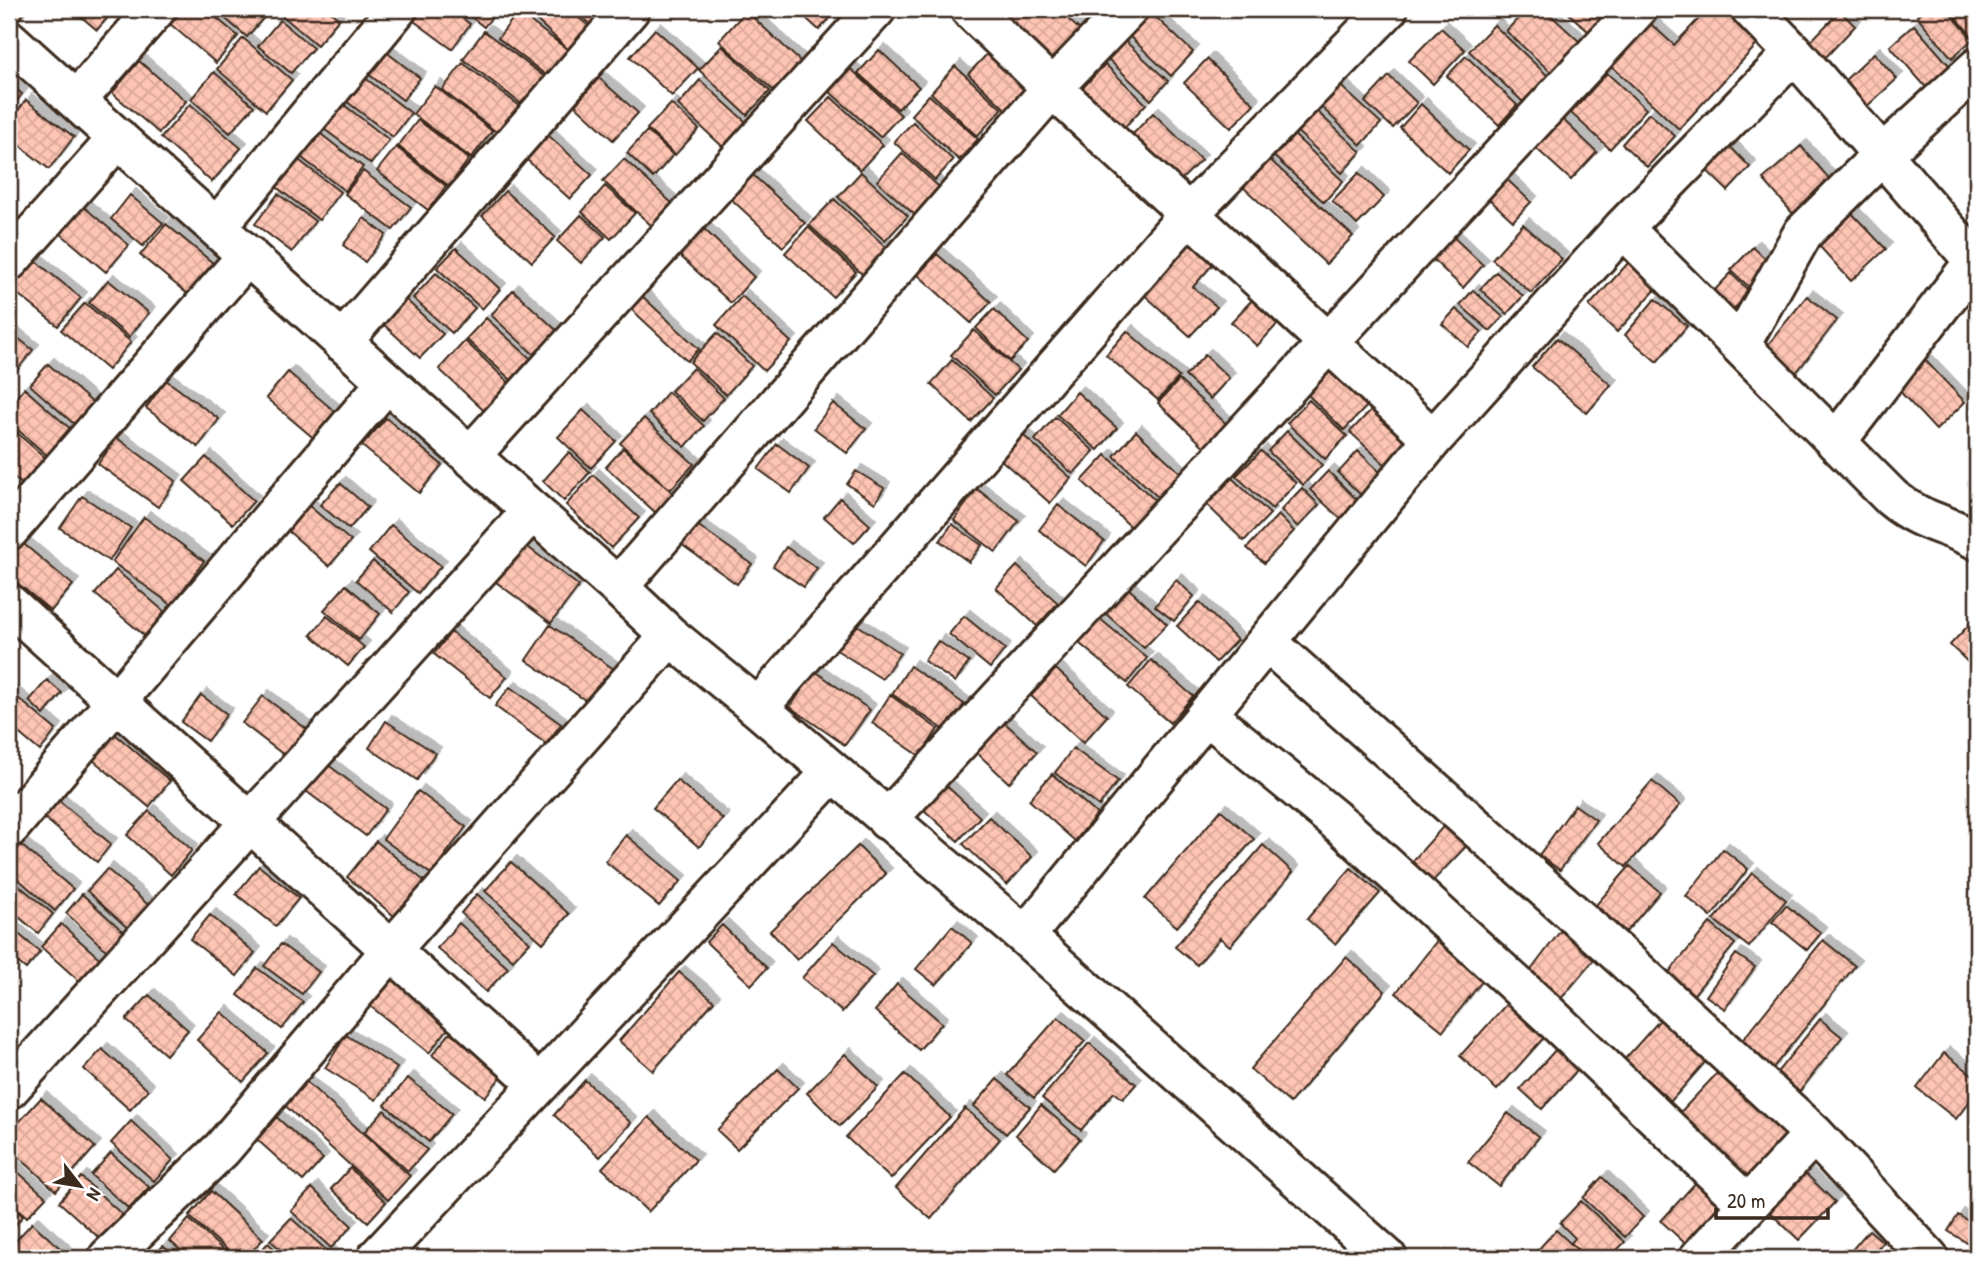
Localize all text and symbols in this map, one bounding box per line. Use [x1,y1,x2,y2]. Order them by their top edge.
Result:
north arrow [46,1152,116,1222]
scale bar [1716,1176,1828,1220]
text: N [81,1184,108,1206]
text: 20 m [1727,1186,1765,1215]

